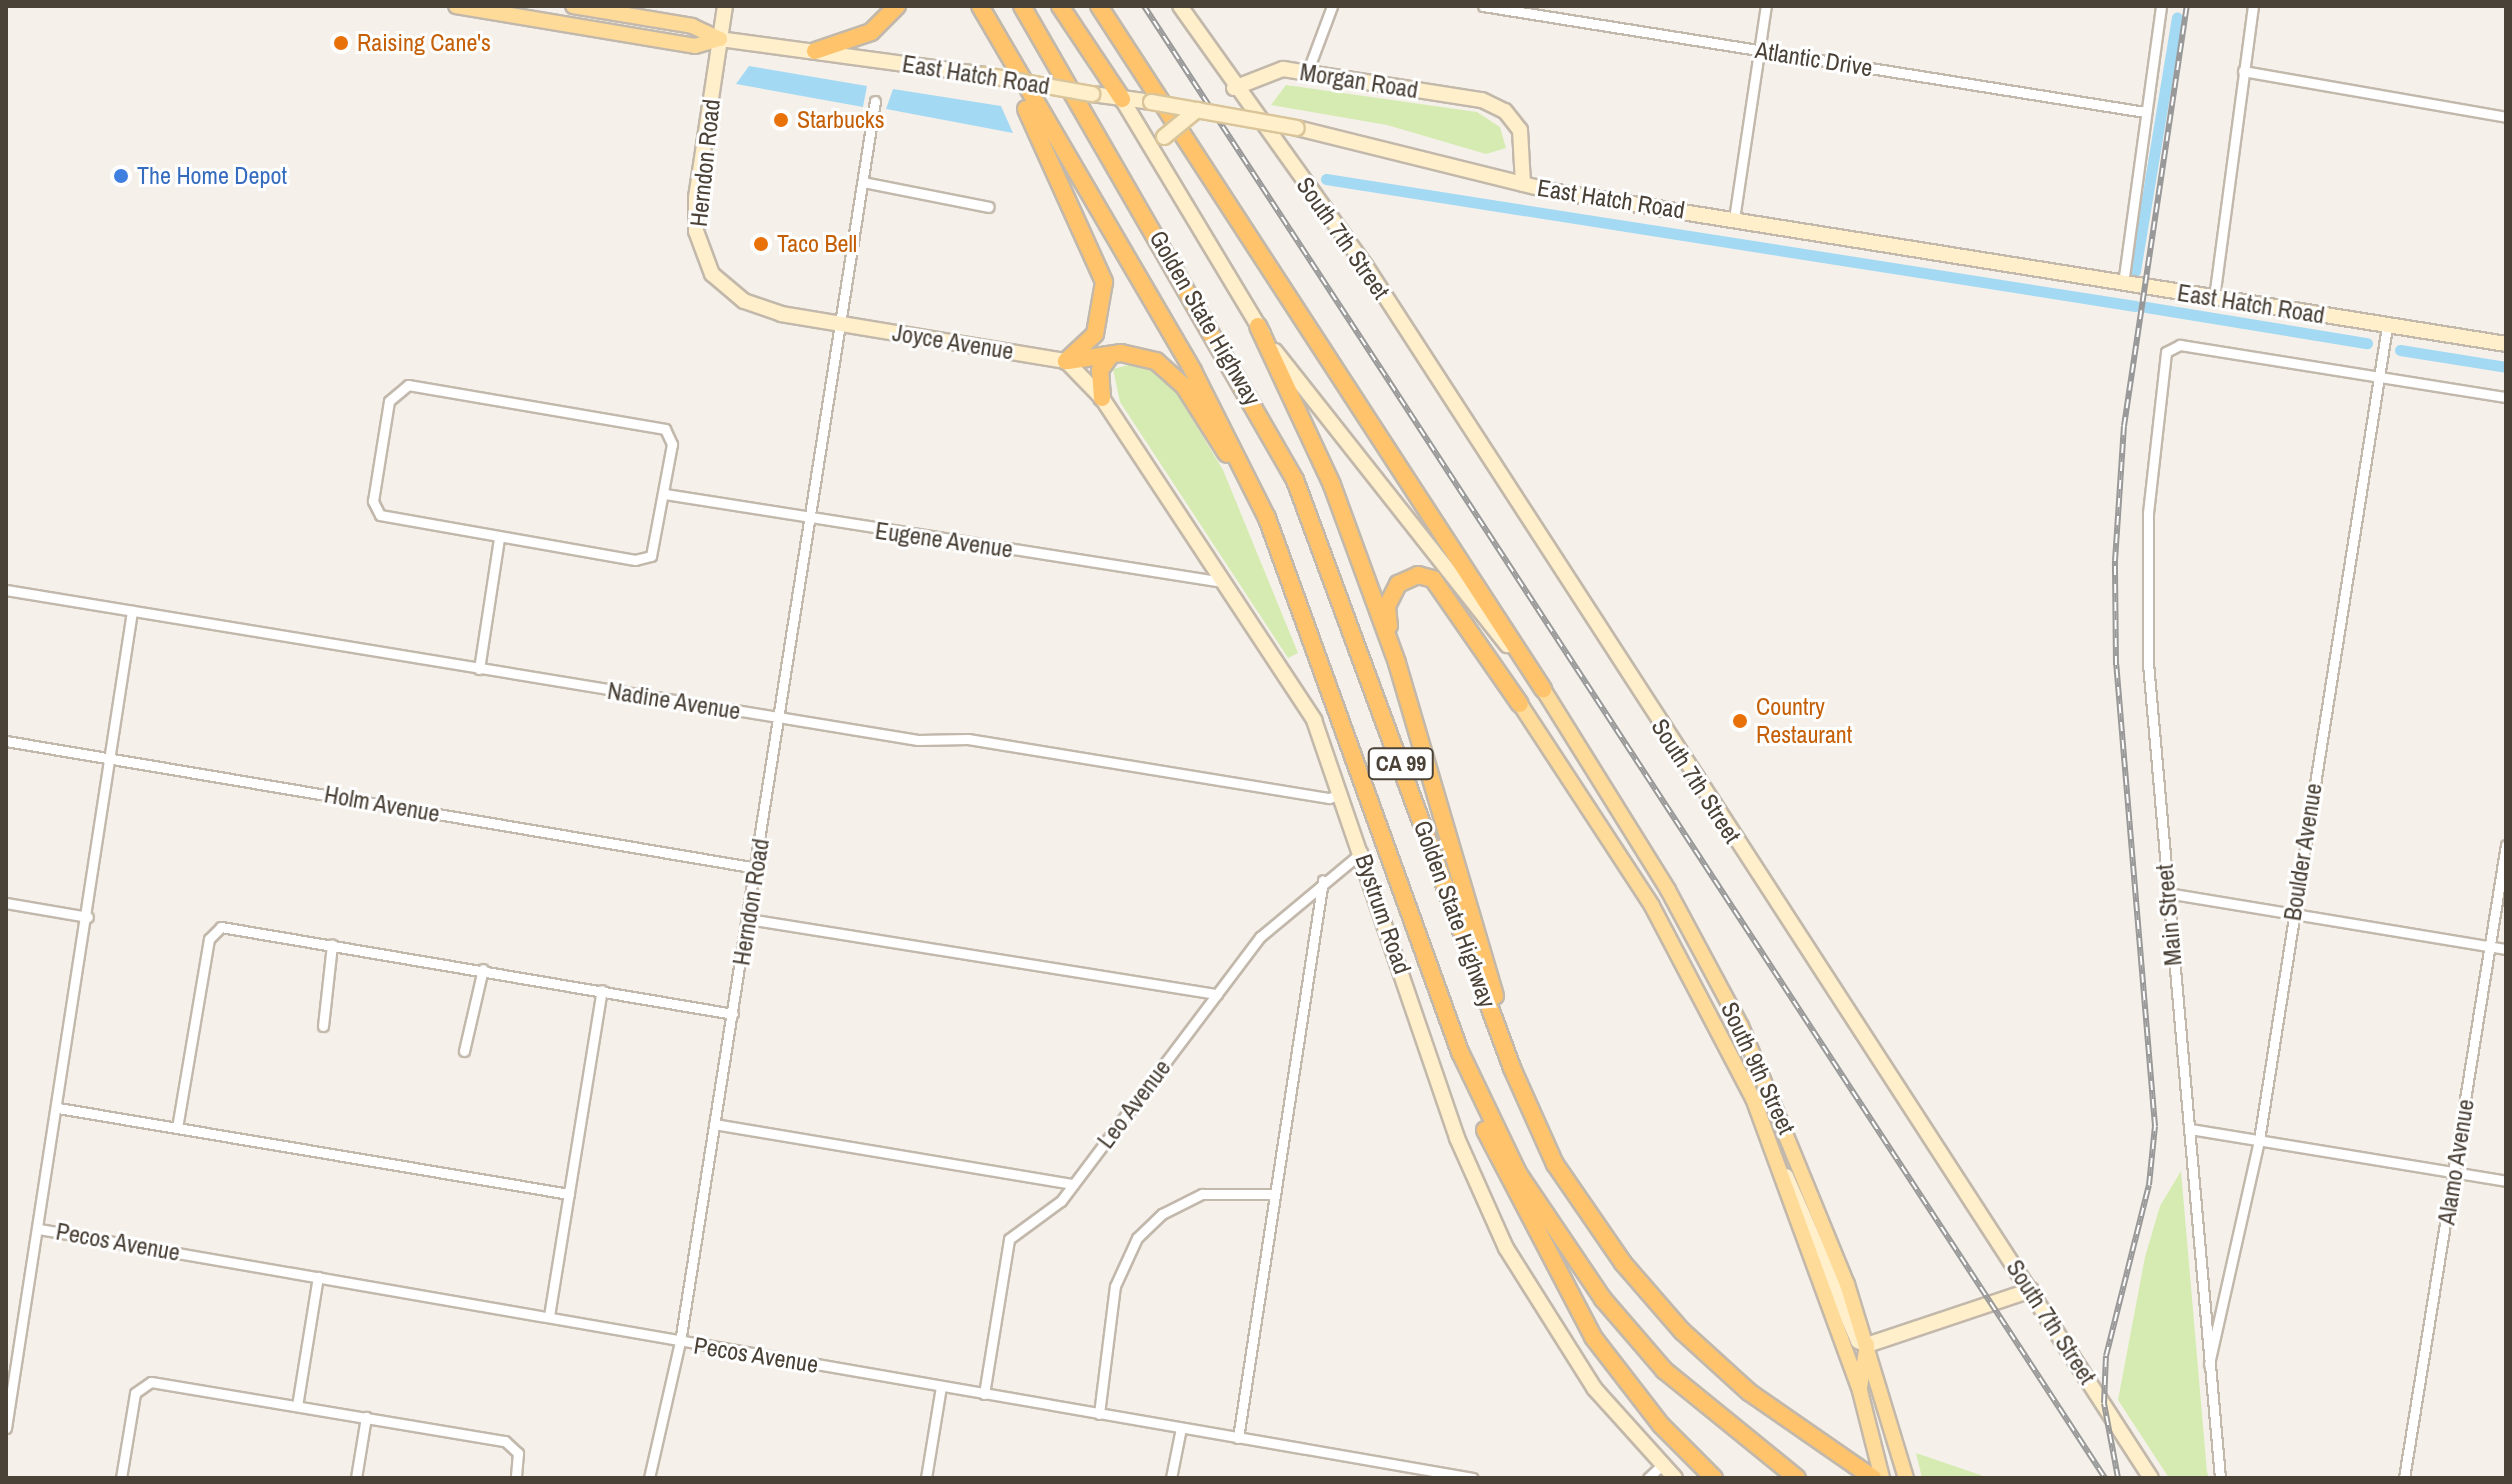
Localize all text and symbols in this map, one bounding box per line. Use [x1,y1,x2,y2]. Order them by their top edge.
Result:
place label: Raising Cane's [357,29,491,57]
marker: Raising Cane's [332,34,350,52]
street label: Atlantic Drive [1753,36,1875,82]
street label: East Hatch Road [900,49,1052,101]
street label: Morgan Road [1298,57,1420,105]
street label: Herndon Road [684,98,726,228]
place label: Starbucks [797,106,885,134]
marker: Starbucks [772,111,790,129]
place label: The Home Depot [137,162,287,190]
marker: The Home Depot [112,167,130,185]
street label: South 7th Street [1290,171,1396,305]
street label: East Hatch Road [1535,173,1687,225]
street label: Golden State Highway [1143,226,1267,410]
place label: Taco Bell [777,230,857,258]
marker: Taco Bell [752,235,770,253]
street label: East Hatch Road [2175,278,2327,330]
street label: Joyce Avenue [890,318,1016,366]
street label: Eugene Avenue [873,516,1015,564]
street label: Nadine Avenue [605,676,743,726]
place label: Country Restaurant [1756,693,1852,749]
marker: Country Restaurant [1731,712,1749,730]
street label: South 7th Street [1645,714,1747,848]
road number: CA 99 [1367,746,1435,782]
street label: Holm Avenue [321,780,443,828]
street label: Boulder Avenue [2278,781,2328,923]
street label: Golden State Highway [1408,817,1502,1011]
street label: Herndon Road [727,837,775,967]
street label: Bystrum Road [1349,850,1417,978]
street label: Main Street [2150,863,2188,967]
street label: South 9th Street [1715,997,1801,1139]
street label: Leo Avenue [1091,1054,1177,1154]
street label: Alamo Avenue [2432,1097,2480,1227]
street label: Pecos Avenue [53,1217,183,1267]
street label: South 7th Street [2000,1255,2102,1389]
street label: Pecos Avenue [691,1331,821,1379]

